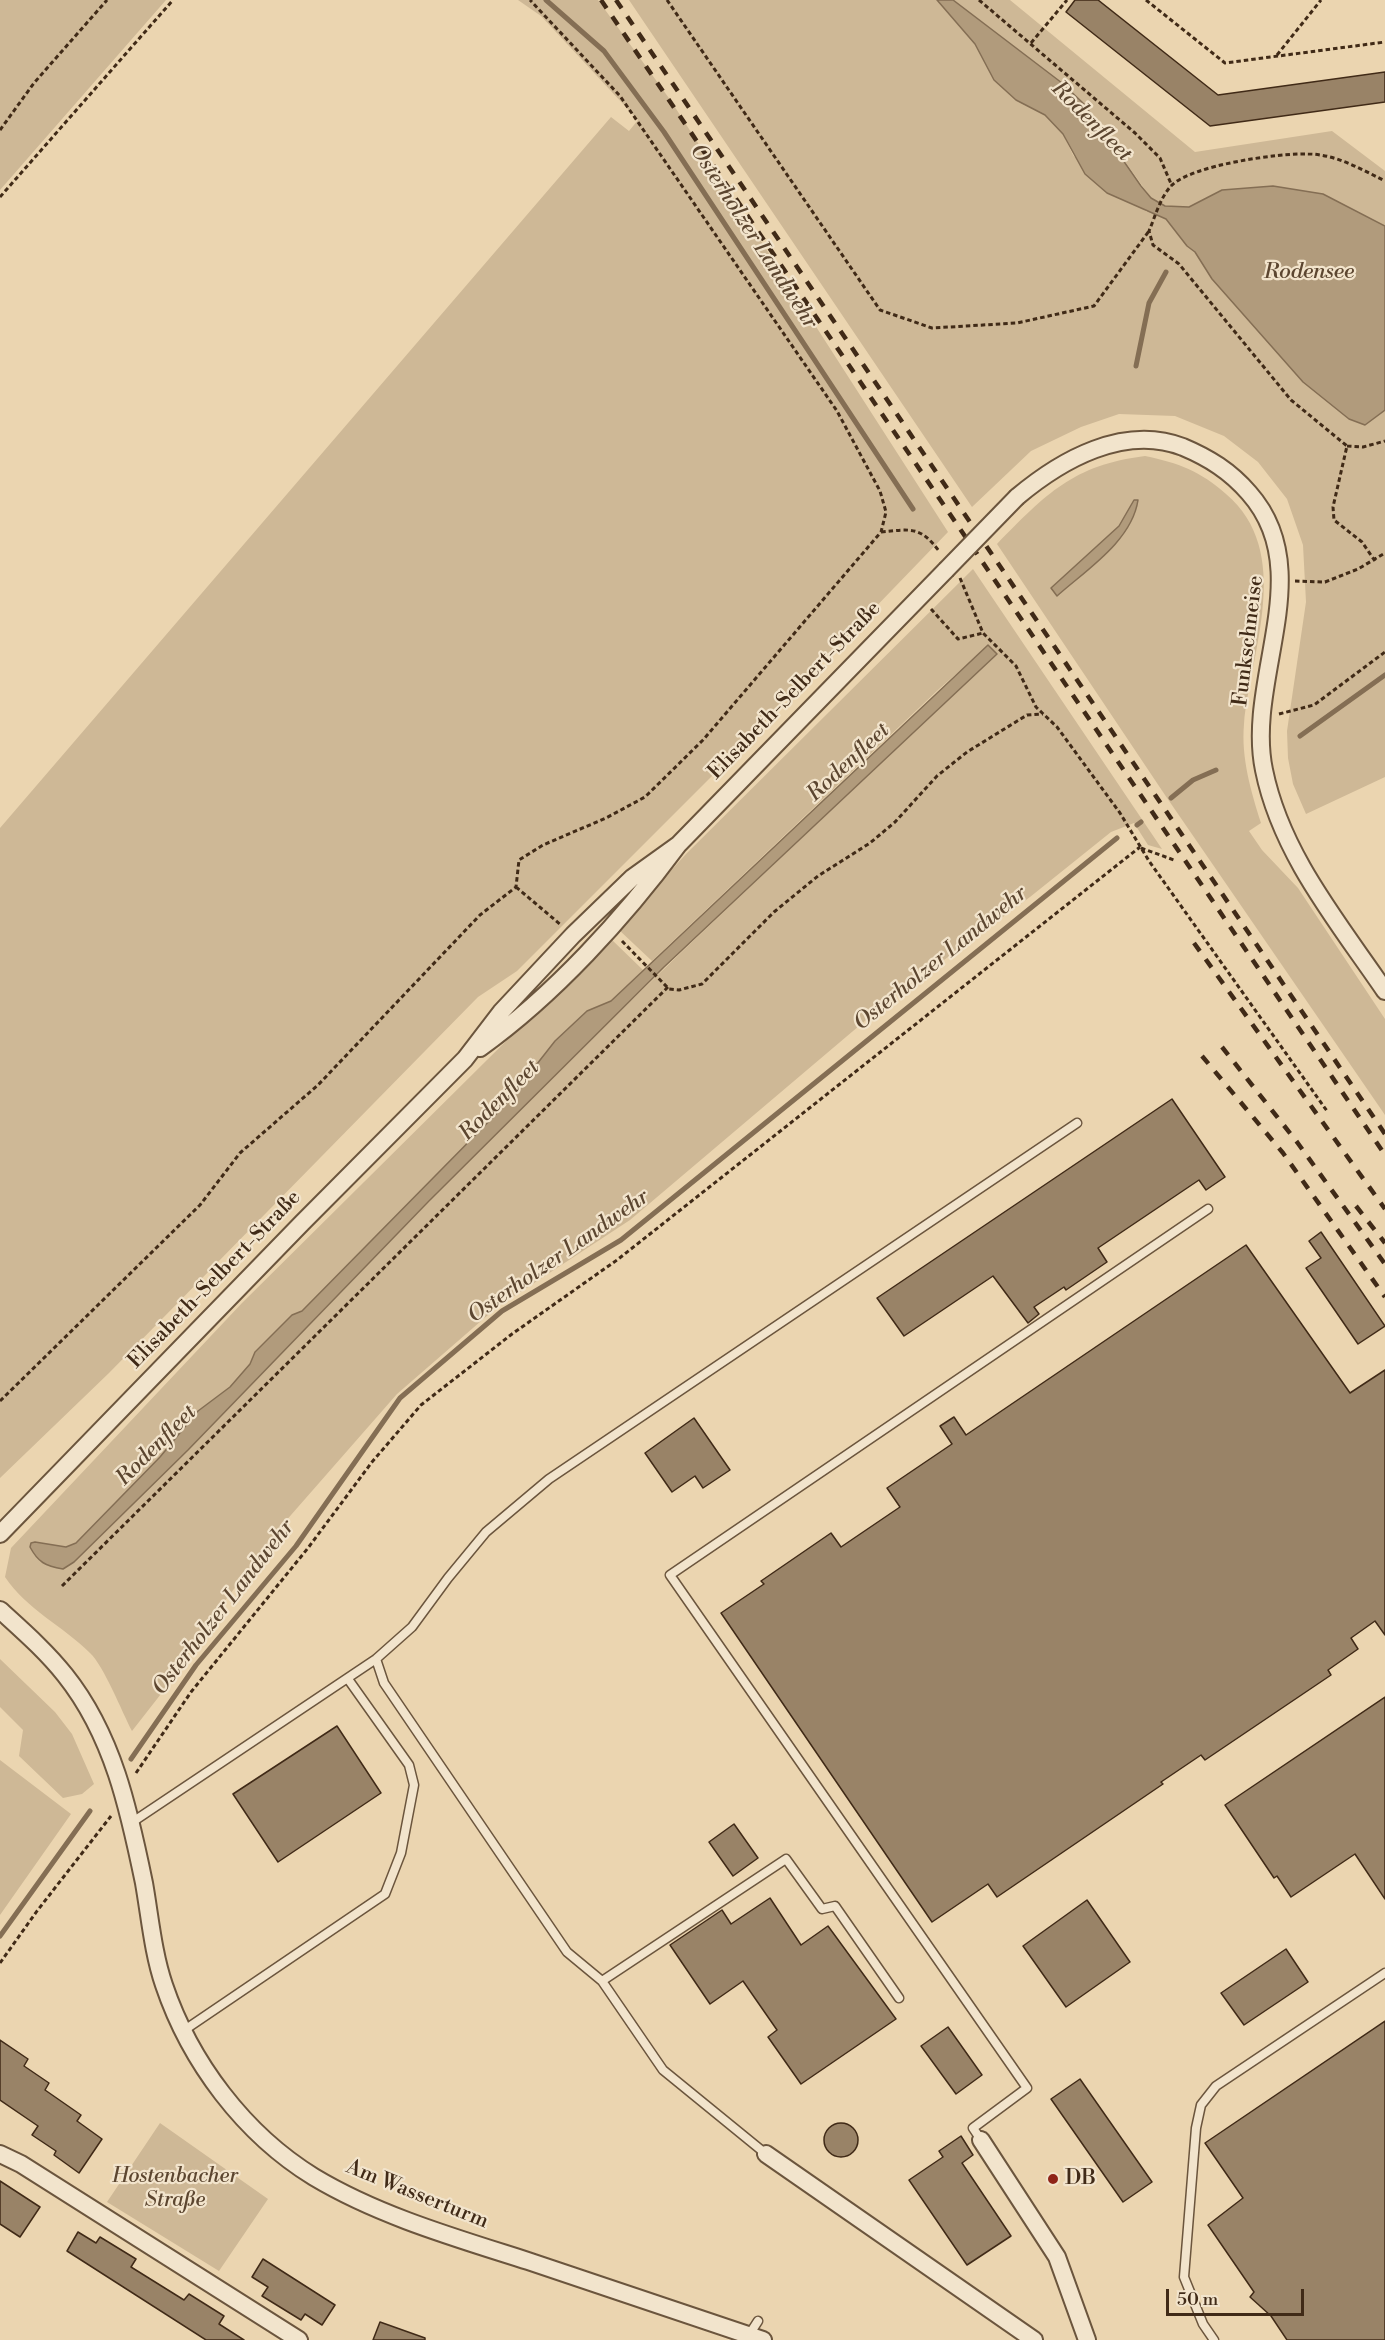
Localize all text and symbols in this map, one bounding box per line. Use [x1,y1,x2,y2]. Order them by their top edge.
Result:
water label: Rodenfleet [1045,76,1137,168]
water label: Osterholzer Landwehr [683,140,823,334]
water label: Rodensee [1264,260,1354,286]
street label: Funkschneise [1228,574,1270,708]
street label: Elisabeth-Selbert-Straße [703,597,887,785]
water label: Rodenfleet [802,718,896,808]
water label: Osterholzer Landwehr [849,881,1033,1037]
water label: Rodenfleet [454,1055,546,1147]
water label: Osterholzer Landwehr [463,1184,655,1330]
street label: Elisabeth-Selbert-Straße [123,1186,307,1374]
water label: Rodenfleet [111,1400,203,1492]
water label: Osterholzer Landwehr [147,1515,301,1701]
street label: Am Wasserturm [342,2155,492,2235]
park label: Hostenbacher Straße [112,2164,238,2214]
place label: DB [1065,2166,1096,2192]
marker: DB [1046,2172,1060,2186]
scale bar [1169,2277,1307,2315]
text: 50 m [1177,2288,1218,2311]

